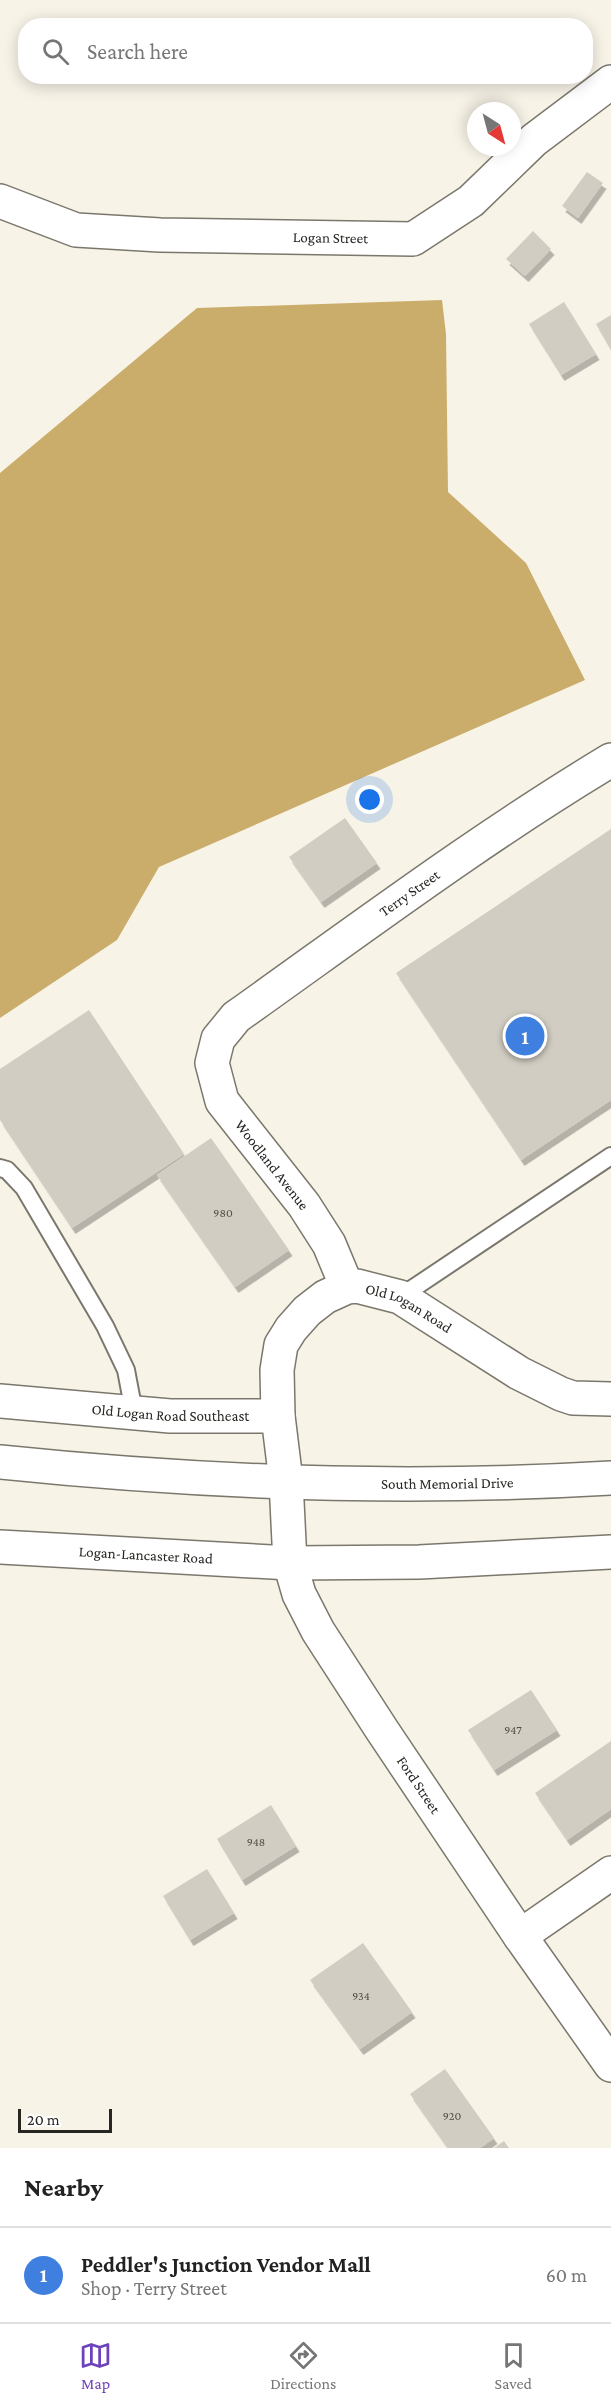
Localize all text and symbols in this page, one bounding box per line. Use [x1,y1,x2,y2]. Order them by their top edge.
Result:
search box [18,18,593,84]
icon: search [39,35,72,68]
text: Search here [87,39,188,64]
north arrow [467,102,521,156]
street label: Logan Street [293,229,369,246]
your location [355,785,384,814]
street label: Terry Street [376,866,443,920]
pin: 1 [506,1014,544,1058]
street label: Woodland Avenue [232,1117,312,1213]
house number: 980 [213,1206,233,1220]
street label: Old Logan Road [364,1281,455,1336]
street label: Old Logan Road Southeast [91,1401,250,1424]
street label: South Memorial Drive [381,1474,514,1492]
street label: Logan-Lancaster Road [78,1543,213,1567]
house number: 947 [504,1723,522,1737]
street label: Ford Street [394,1753,444,1817]
house number: 948 [247,1835,265,1849]
house number: 934 [352,1989,370,2003]
scale bar [18,2106,112,2134]
house number: 920 [443,2109,461,2123]
text: 20 m [27,2111,60,2128]
text: Nearby [24,2173,103,2202]
text: Peddler's Junction Vendor Mall [81,2252,371,2277]
text: 1 [40,2264,47,2286]
text: 60 m [546,2264,587,2286]
text: Shop · Terry Street [81,2277,227,2299]
tab: Map [79,2339,112,2392]
tab: Directions [270,2339,336,2392]
tab: Saved [494,2339,532,2392]

